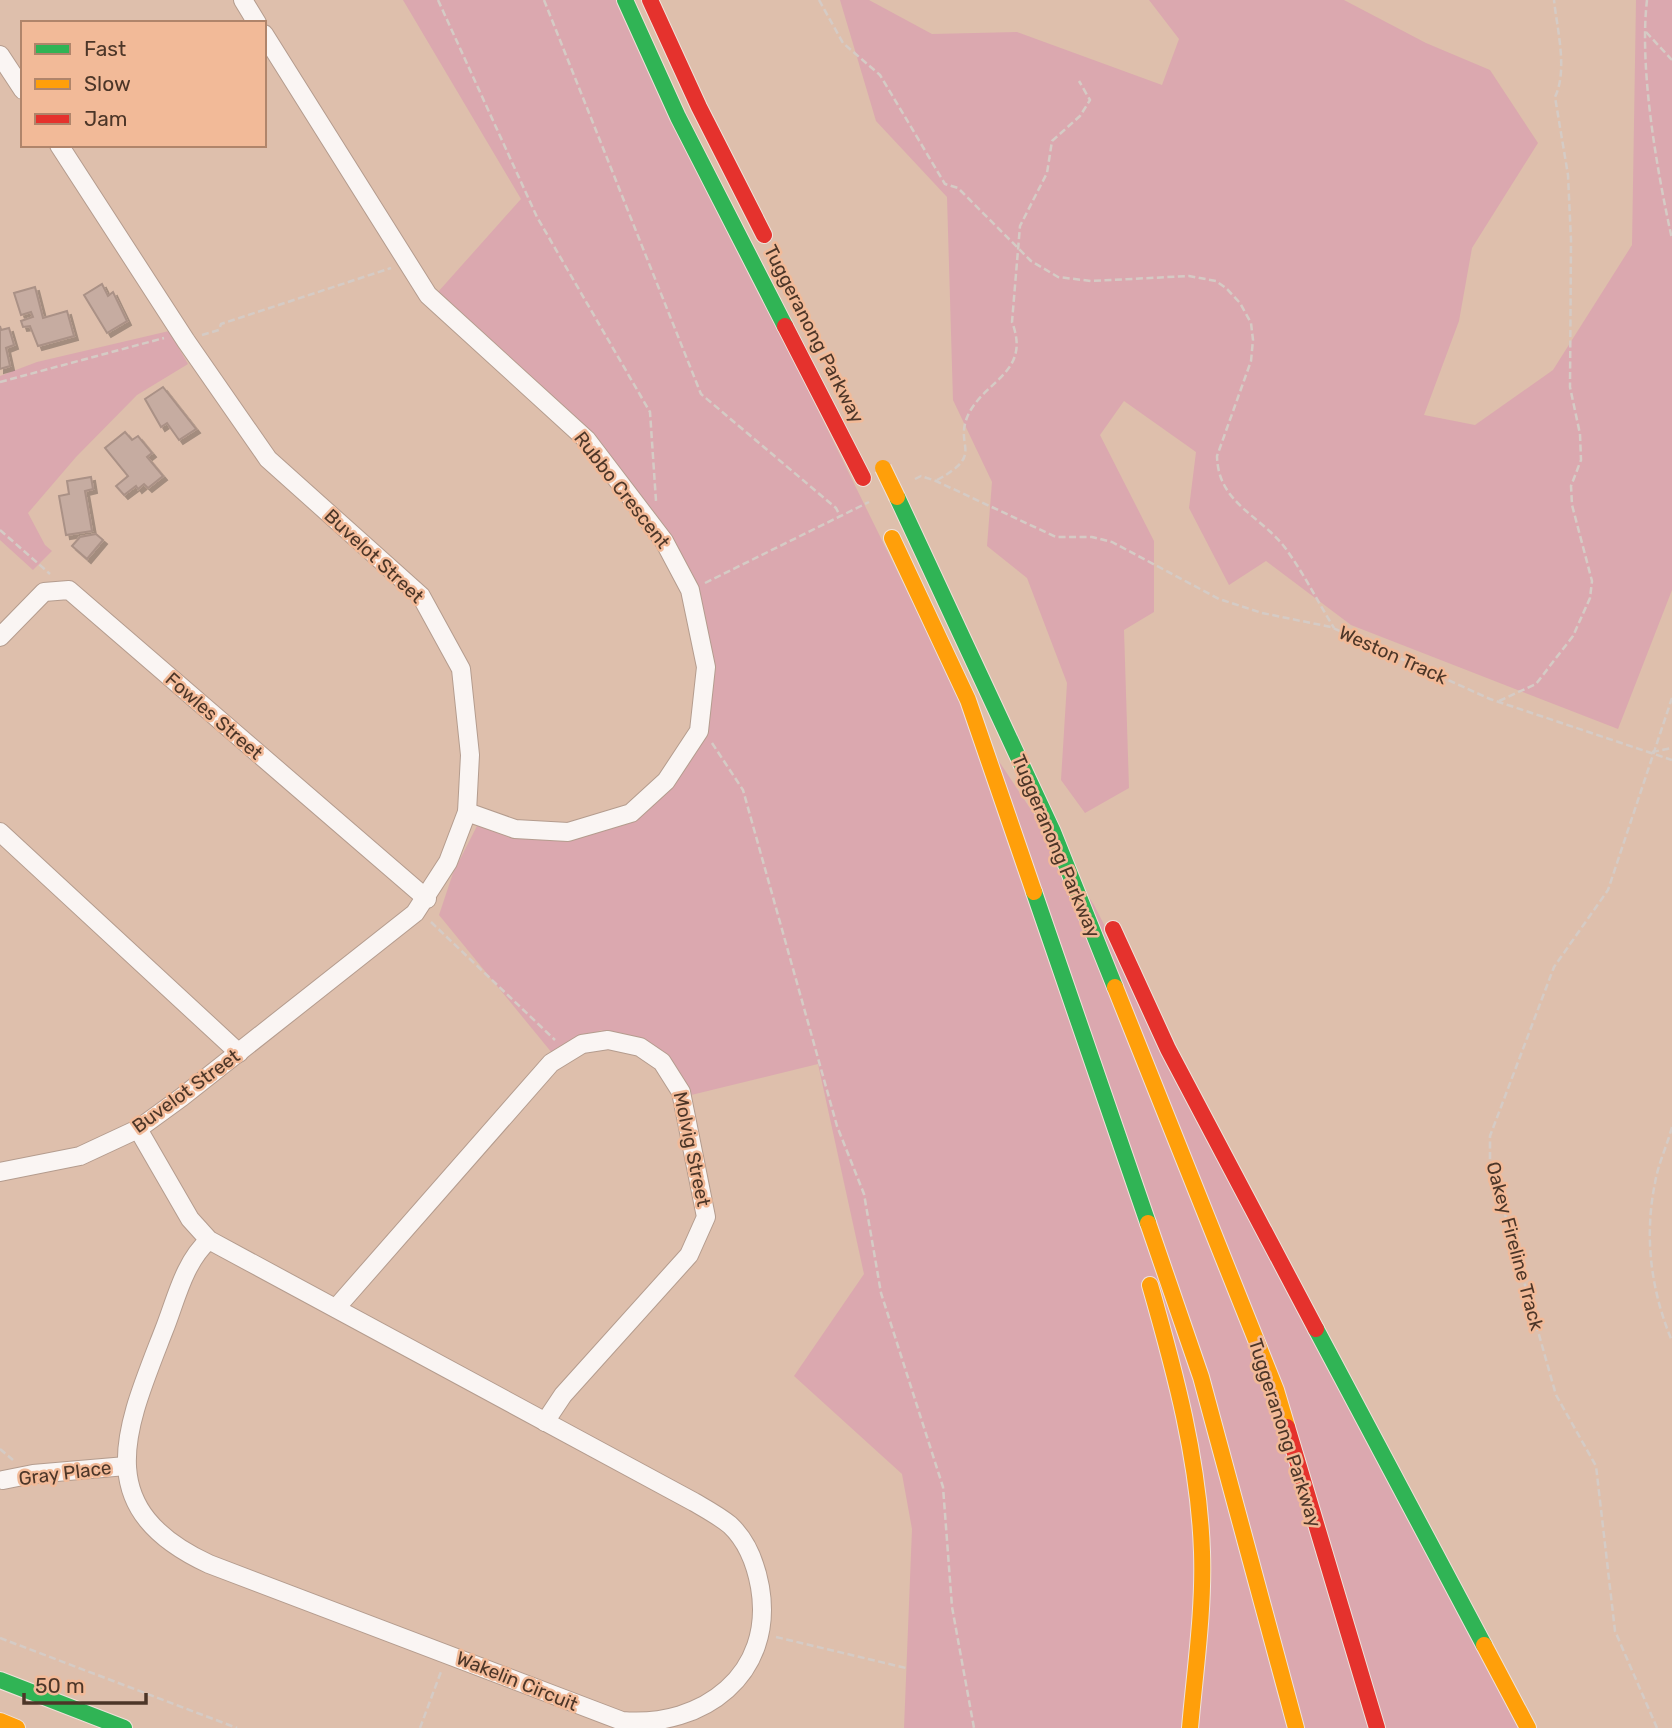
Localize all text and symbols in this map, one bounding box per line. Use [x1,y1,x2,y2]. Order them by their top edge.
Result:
legend [21,21,266,147]
text: Fast [84,36,126,61]
text: Slow [84,71,131,96]
text: Jam [84,106,128,131]
street label: Tuggeranong Parkway [759,241,869,427]
street label: Rubbo Crescent [569,427,675,553]
street label: Buvelot Street [320,504,429,608]
street label: Weston Track [1335,621,1451,689]
street label: Fowles Street [161,668,268,765]
street label: Tuggeranong Parkway [1007,751,1105,941]
street label: Buvelot Street [128,1044,245,1138]
street label: Molvig Street [669,1090,715,1209]
street label: Oakey Fireline Track [1481,1159,1549,1333]
street label: Tuggeranong Parkway [1244,1336,1326,1530]
street label: Gray Place [17,1456,113,1490]
street label: Wakelin Circuit [453,1646,582,1716]
scale bar [24,1662,147,1706]
text: 50 m [35,1673,85,1698]

